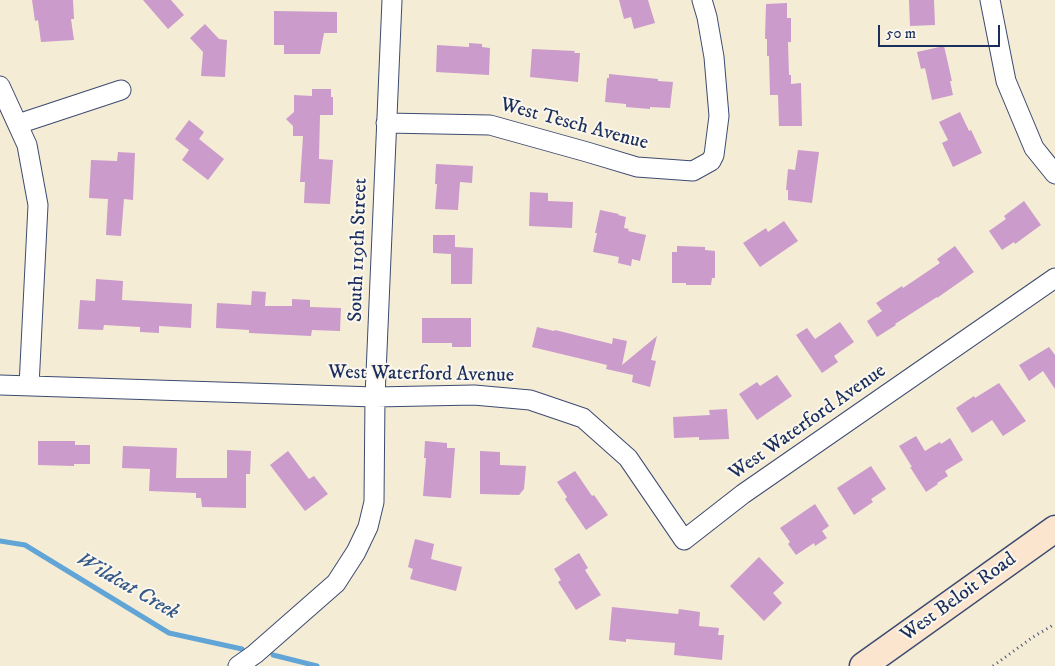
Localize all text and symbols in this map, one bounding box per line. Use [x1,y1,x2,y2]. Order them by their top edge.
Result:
scale bar [880,15,1002,47]
text: 50 m [886,24,916,43]
street label: West Tesch Avenue [497,94,651,156]
street label: South 119th Street [344,178,374,322]
street label: West Waterford Avenue [725,360,891,486]
street label: West Waterford Avenue [328,361,514,389]
water label: Wildcat Creek [71,548,183,626]
street label: West Beloit Road [897,548,1021,648]

